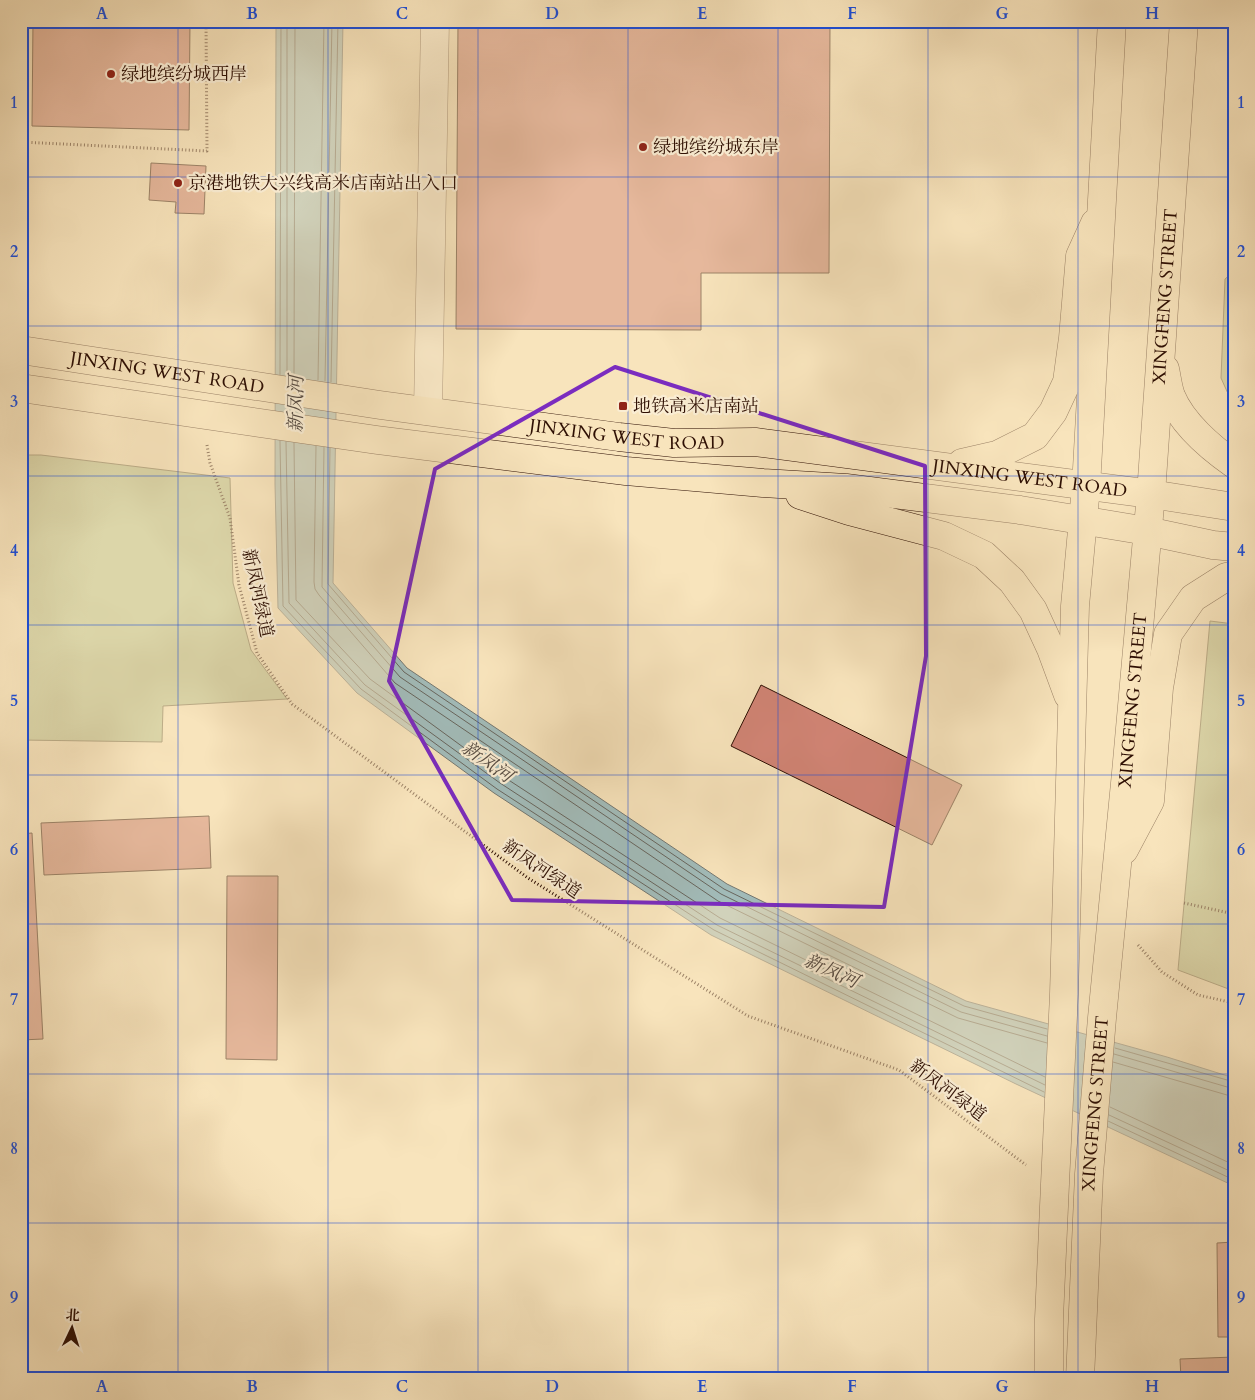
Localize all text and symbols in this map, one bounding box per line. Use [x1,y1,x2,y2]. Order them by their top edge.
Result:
text: A [96,3,108,25]
text: B [246,3,258,25]
text: C [396,3,408,25]
text: D [545,3,559,25]
text: E [697,3,707,25]
text: F [847,3,857,25]
text: G [995,3,1009,25]
text: H [1145,3,1159,25]
place label: 绿地缤纷城西岸 [121,62,247,87]
marker: 绿地缤纷城西岸 [105,68,117,80]
text: 1 [10,92,18,114]
text: 1 [1237,92,1245,114]
place label: 绿地缤纷城东岸 [653,135,779,160]
marker: 绿地缤纷城东岸 [637,141,649,153]
place label: 京港地铁大兴线高米店南站出入口 [188,171,458,196]
marker: 京港地铁大兴线高米店南站出入口 [172,177,184,189]
street label: XINGFENG STREET [1147,208,1184,385]
text: 2 [10,241,18,263]
text: 2 [1237,241,1245,263]
street label: JINXING WEST ROAD [66,345,266,400]
water label: 新凤河 [283,372,310,433]
text: 3 [10,391,18,413]
text: 3 [1237,391,1245,413]
place label: 地铁高米店南站 [633,394,759,419]
marker: 地铁高米店南站 [617,400,629,412]
street label: JINXING WEST ROAD [525,413,724,456]
street label: JINXING WEST ROAD [928,453,1129,504]
text: 4 [10,540,18,562]
text: 4 [1237,540,1245,562]
street label: 新凤河绿道 [236,546,279,640]
street label: XINGFENG STREET [1113,612,1153,789]
text: 5 [10,690,18,712]
text: 5 [1237,690,1245,712]
water label: 新凤河 [457,735,521,791]
street label: 新凤河绿道 [497,834,586,905]
text: 6 [10,839,18,861]
text: 6 [1237,839,1245,861]
water label: 新凤河 [800,947,866,996]
text: 7 [10,989,18,1011]
text: 7 [1237,989,1245,1011]
street label: XINGFENG STREET [1076,1015,1115,1192]
street label: 新凤河绿道 [904,1053,991,1127]
text: 8 [10,1138,18,1160]
text: 8 [1237,1138,1245,1160]
text: 9 [10,1287,18,1309]
text: 9 [1237,1287,1245,1309]
north arrow [48,1302,98,1352]
text: 北 [65,1306,81,1325]
text: A [96,1376,108,1398]
text: B [246,1376,258,1398]
text: C [396,1376,408,1398]
text: D [545,1376,559,1398]
text: E [697,1376,707,1398]
text: F [847,1376,857,1398]
text: G [995,1376,1009,1398]
text: H [1145,1376,1159,1398]

